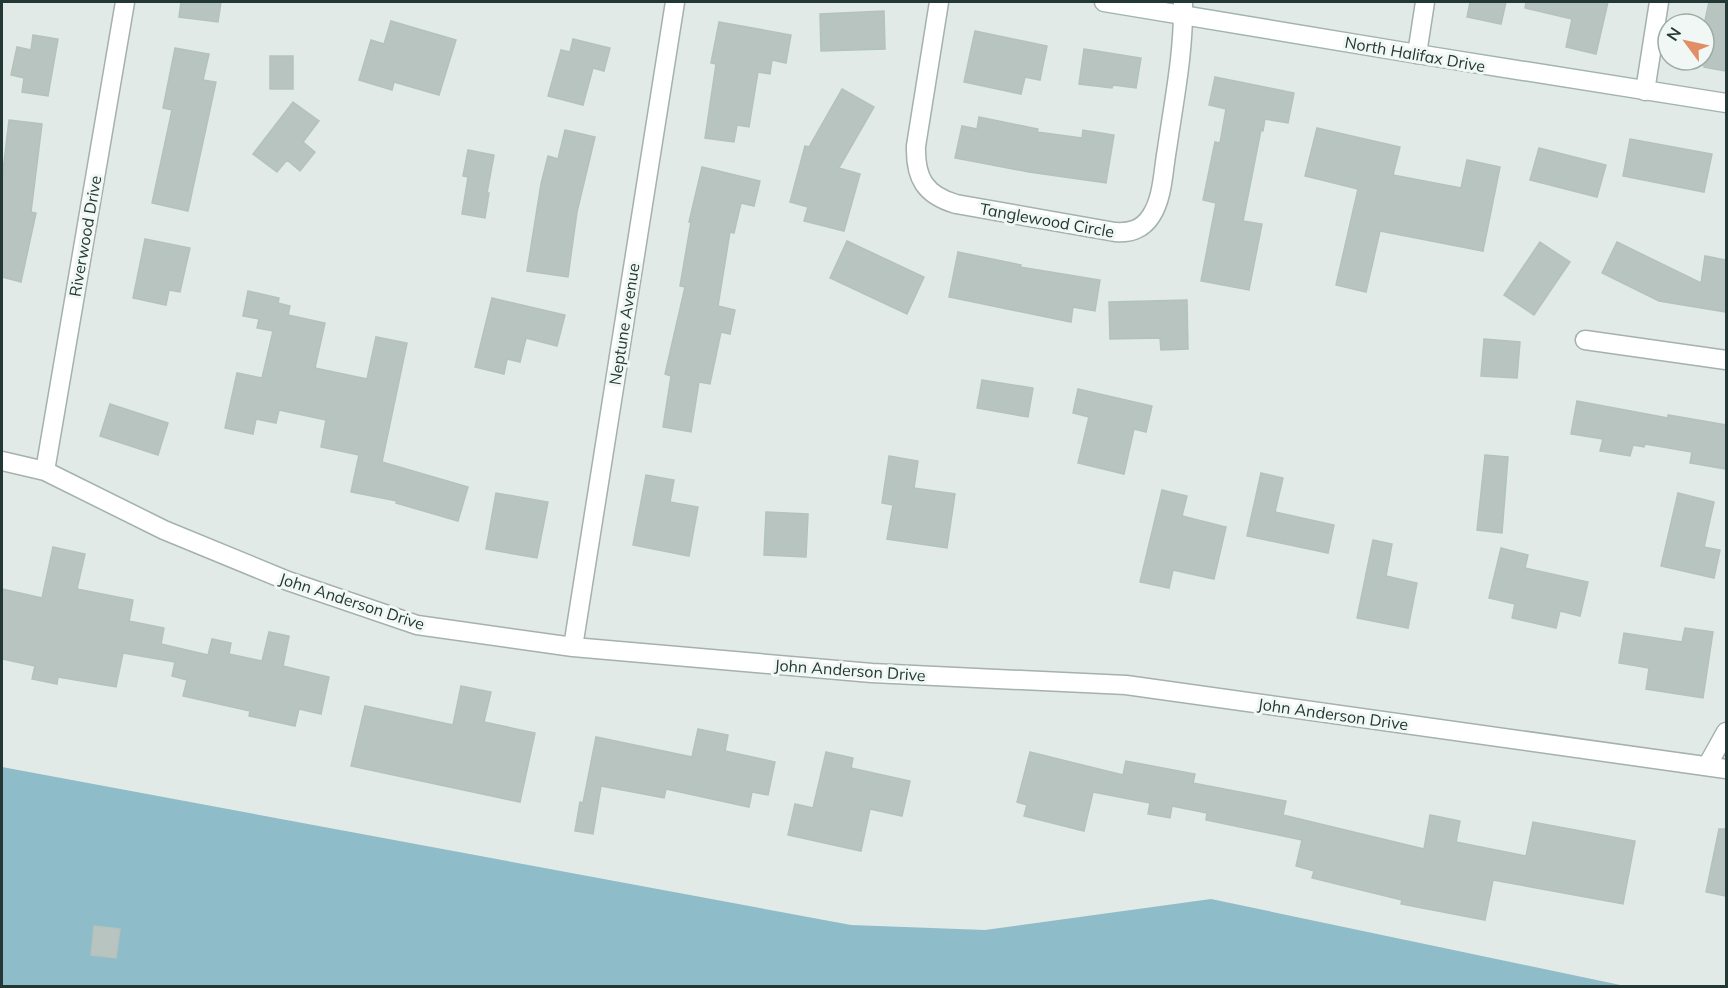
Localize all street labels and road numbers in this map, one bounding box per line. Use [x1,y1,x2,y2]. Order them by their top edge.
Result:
street label: North Halifax Drive [1343,32,1487,76]
street label: Riverwood Drive [64,174,106,298]
street label: Tanglewood Circle [978,198,1116,242]
street label: Neptune Avenue [605,262,643,386]
street label: John Anderson Drive [277,568,427,634]
street label: John Anderson Drive [774,655,926,685]
street label: John Anderson Drive [1256,694,1410,734]

